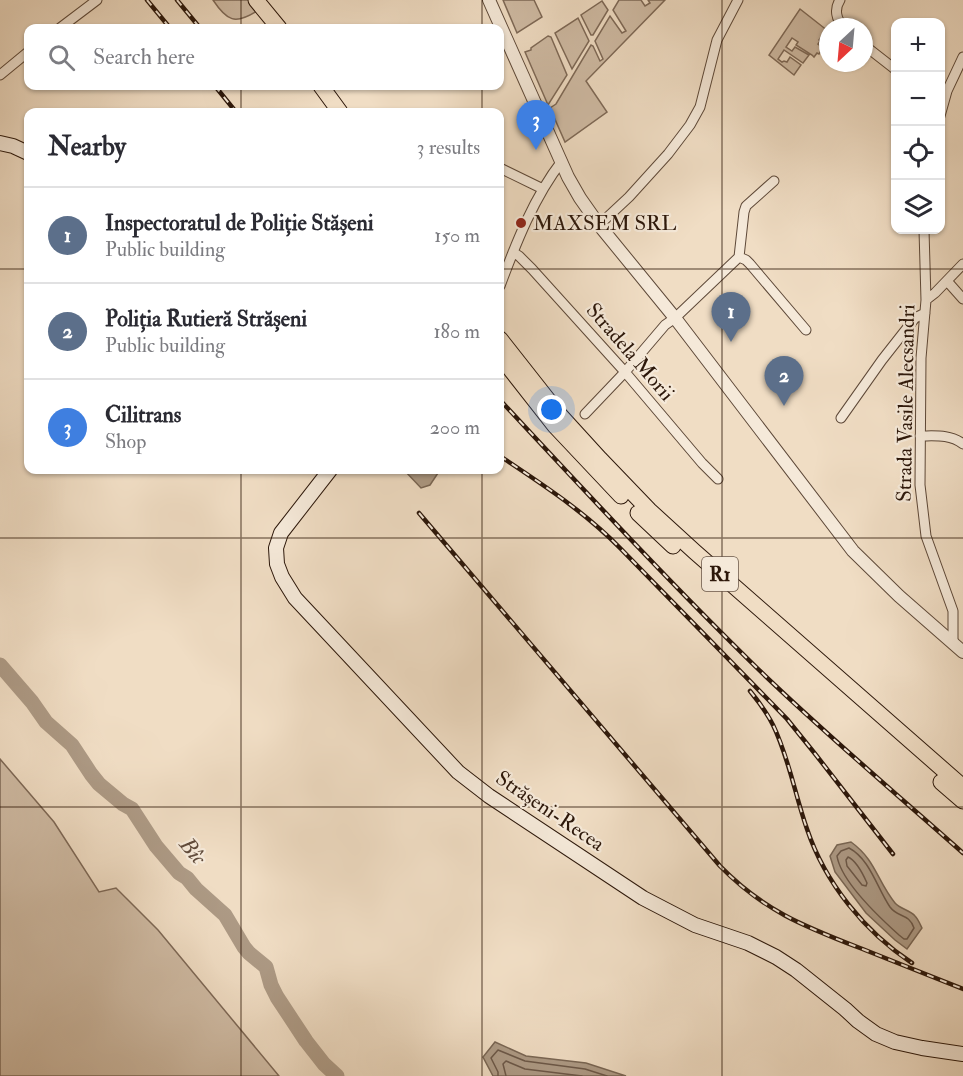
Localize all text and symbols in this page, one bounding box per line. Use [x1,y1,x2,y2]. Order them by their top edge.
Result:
north arrow [819,18,873,72]
map controls [891,18,945,234]
button: + [891,18,945,72]
search box [24,24,504,90]
icon: search [45,41,78,74]
text: Search here [93,43,195,71]
button: − [891,72,945,126]
pin: 3 [516,100,556,150]
button: locate [891,126,945,180]
text: Nearby [48,131,126,163]
text: 3 results [417,135,480,160]
button: layers [891,180,945,234]
text: Inspectoratul de Poliție Stășeni [105,209,374,237]
place label: MAXSEM SRL [533,210,676,237]
marker: MAXSEM SRL [514,216,528,230]
text: 1 [64,223,71,248]
text: 150 m [434,223,480,248]
text: Public building [105,237,225,262]
pin: 1 [712,292,750,342]
street label: Stradela Morii [580,297,680,407]
street label: Strada Vasile Alecsandri [891,304,921,502]
text: Poliția Rutieră Strășeni [105,305,307,333]
text: 2 [62,319,73,344]
text: 180 m [433,319,480,344]
text: Public building [105,333,225,358]
pin: 2 [764,356,804,406]
your location [537,395,566,424]
text: Cilitrans [105,401,181,429]
text: 3 [64,415,71,440]
text: 200 m [430,415,480,440]
text: Shop [105,429,146,454]
road number: R1 [702,557,738,591]
street label: Strășeni-Recea [490,765,610,858]
water label: Bîc [173,831,213,871]

